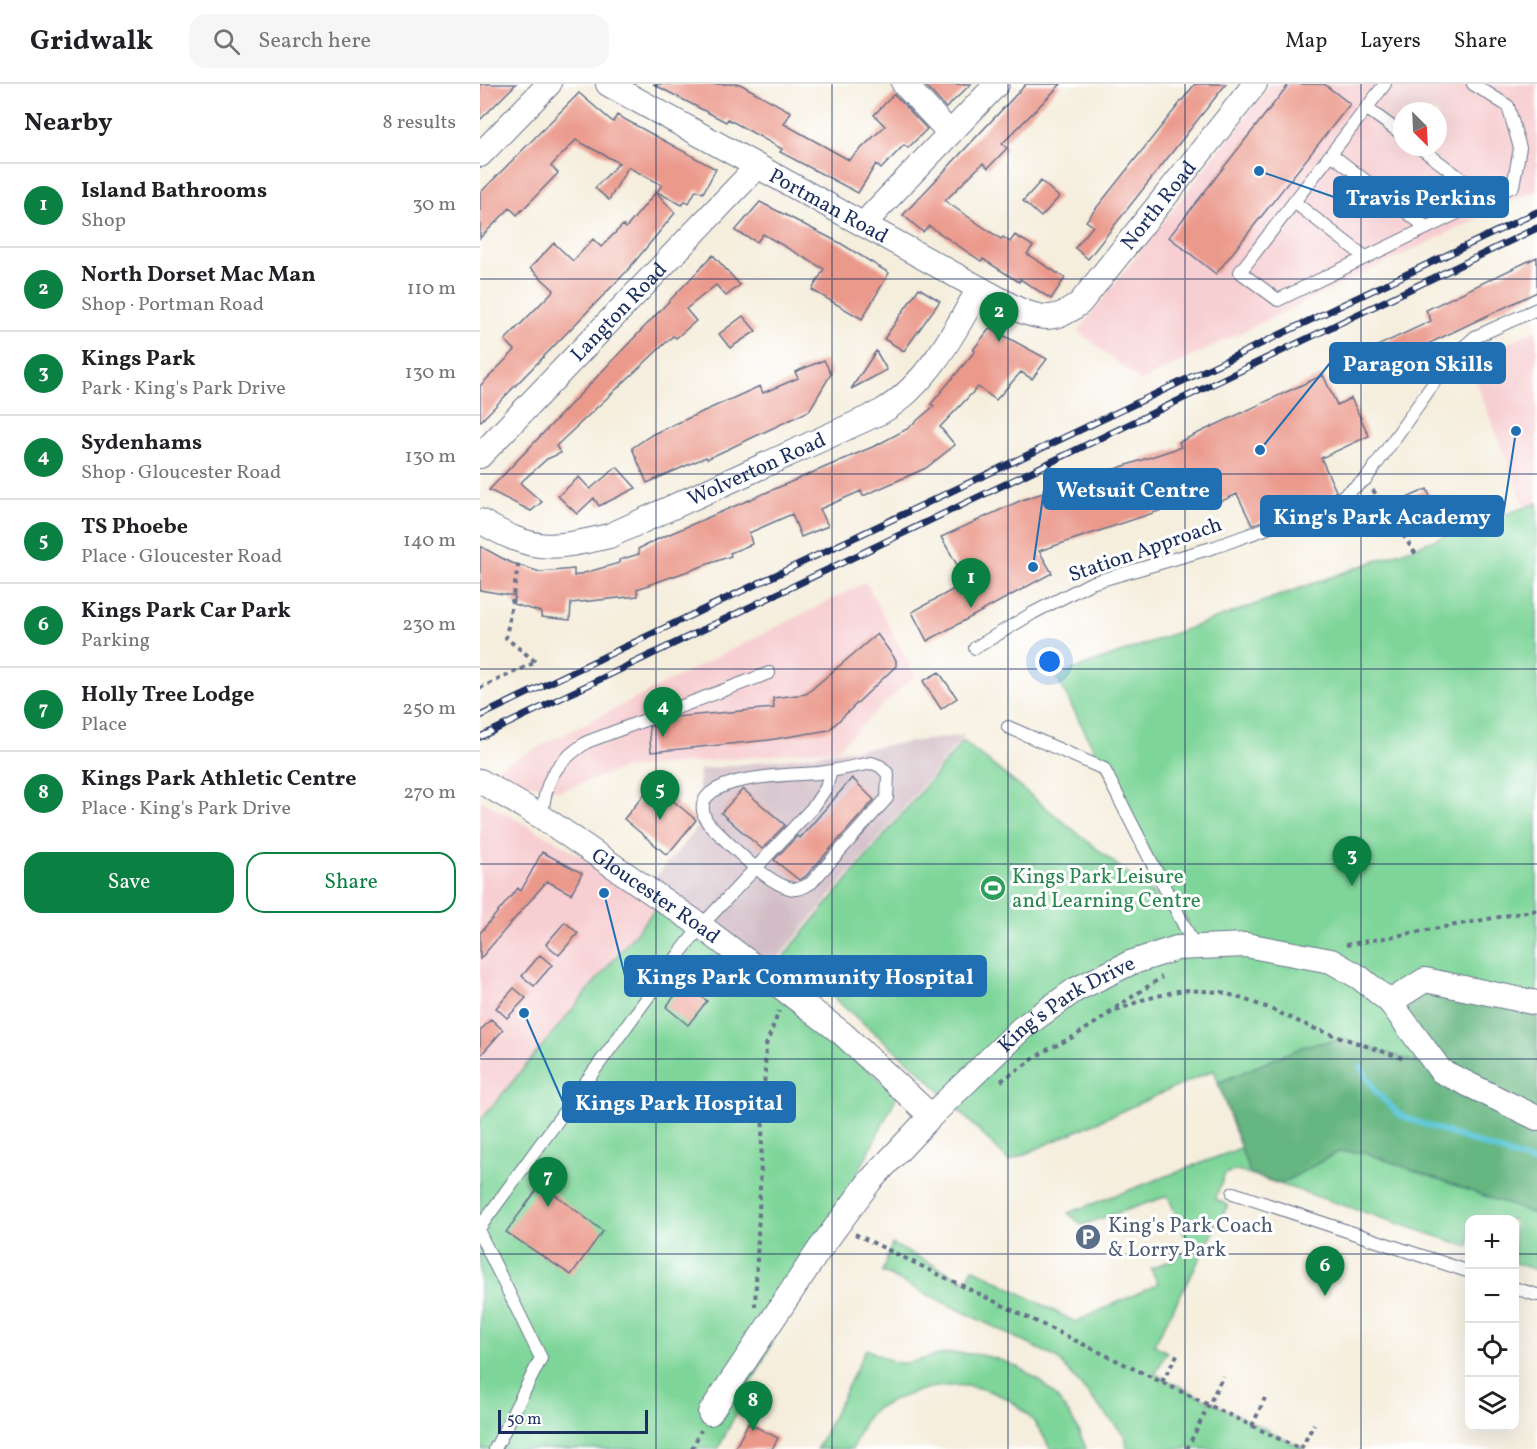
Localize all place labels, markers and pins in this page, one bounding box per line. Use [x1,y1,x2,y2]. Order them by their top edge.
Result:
callout: Travis Perkins [1334,177,1508,217]
pin: 2 [980,292,1018,342]
callout: Paragon Skills [1330,343,1505,383]
callout: Wetsuit Centre [1044,469,1221,509]
callout: King's Park Academy [1261,496,1503,536]
pin: 1 [952,558,990,608]
pin: 4 [644,688,682,737]
pin: 5 [640,770,680,820]
pin: 3 [1332,836,1372,886]
place label: Kings Park Leisure and Learning Centre [1012,863,1201,916]
sports icon: Kings Park Leisure and Learning Centre [978,873,1008,903]
callout: Kings Park Community Hospital [625,956,986,996]
callout: Kings Park Hospital [563,1082,795,1122]
pin: 7 [528,1158,568,1207]
place label: King's Park Coach & Lorry Park [1108,1212,1273,1265]
parking icon: King's Park Coach & Lorry Park [1073,1222,1103,1252]
pin: 6 [1306,1246,1344,1296]
pin: 8 [734,1382,772,1431]

